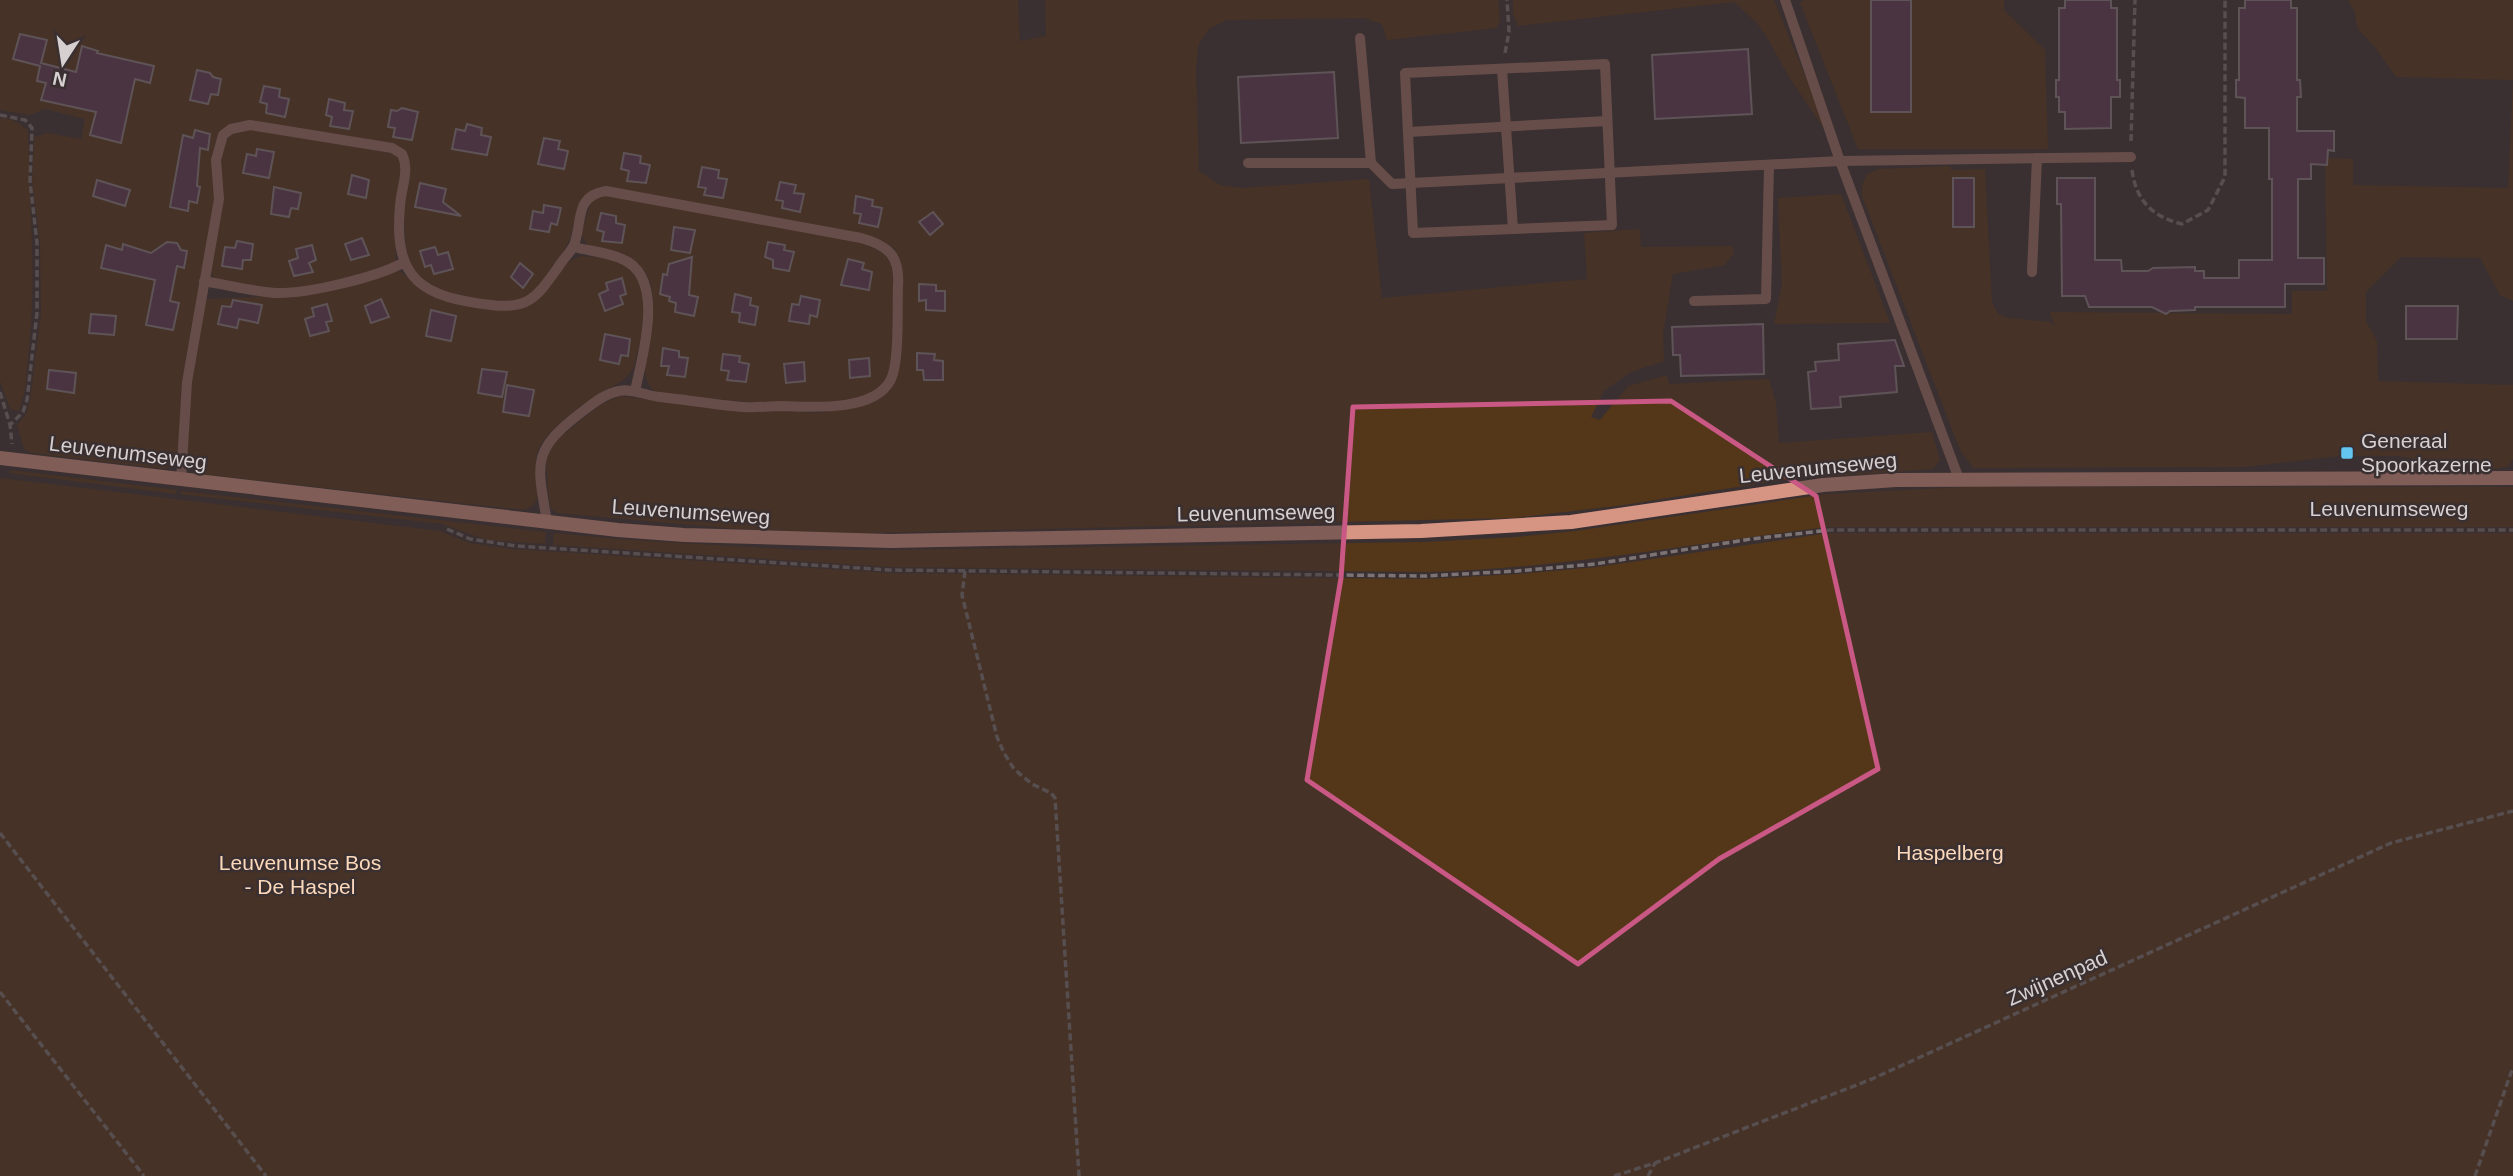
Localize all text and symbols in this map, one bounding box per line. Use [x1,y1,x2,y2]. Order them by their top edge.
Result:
north arrow [28,28,98,98]
text: N [51,67,68,91]
place label: Generaal Spoorkazerne [2361,429,2492,476]
street label: Leuvenumseweg [48,431,208,474]
marker: Generaal Spoorkazerne [2339,445,2355,461]
street label: Leuvenumseweg [1738,448,1898,487]
street label: Leuvenumseweg [611,494,771,529]
street label: Leuvenumseweg [2310,497,2468,520]
street label: Leuvenumseweg [1176,500,1336,525]
park label: Haspelberg [1896,841,2004,864]
park label: Leuvenumse Bos - De Haspel [219,851,381,898]
street label: Zwijnenpad [2003,945,2111,1010]

